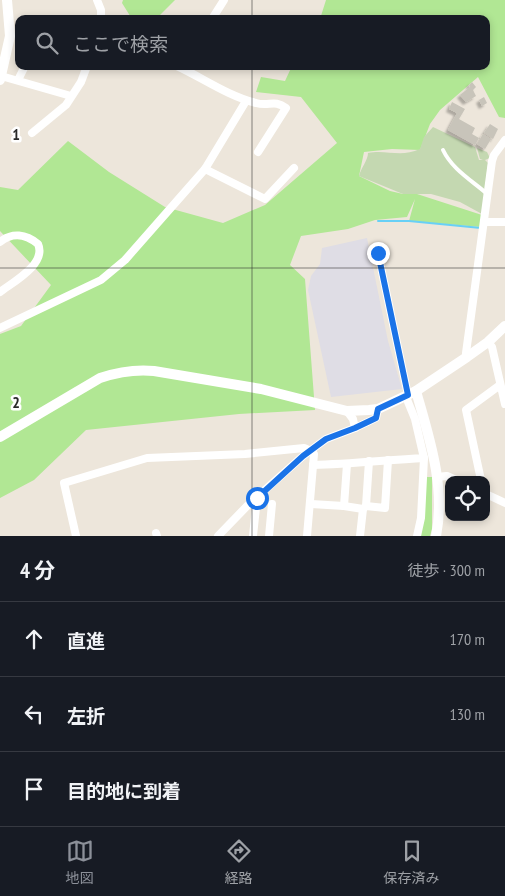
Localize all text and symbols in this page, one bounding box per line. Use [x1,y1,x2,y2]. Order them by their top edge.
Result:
search box [15,15,490,70]
icon: search [33,29,61,57]
text: ここで検索 [73,32,168,56]
text: 1 [12,124,20,144]
route end [367,242,390,265]
text: 2 [12,392,20,412]
map controls [445,476,490,521]
button: locate [445,476,490,521]
route start [246,487,269,510]
text: 4 分 [20,557,55,584]
text: 徒歩 · 300 m [407,560,485,580]
icon: ahead [20,625,48,653]
text: 直進 [67,629,105,653]
text: 170 m [450,629,485,649]
icon: left [20,700,48,728]
text: 左折 [67,704,105,728]
text: 130 m [450,704,485,724]
icon: arrive [20,775,48,803]
text: 目的地に到着 [67,779,181,803]
tab: 地図 [66,837,94,887]
tab: 経路 [225,837,253,887]
tab: 保存済み [384,837,440,887]

